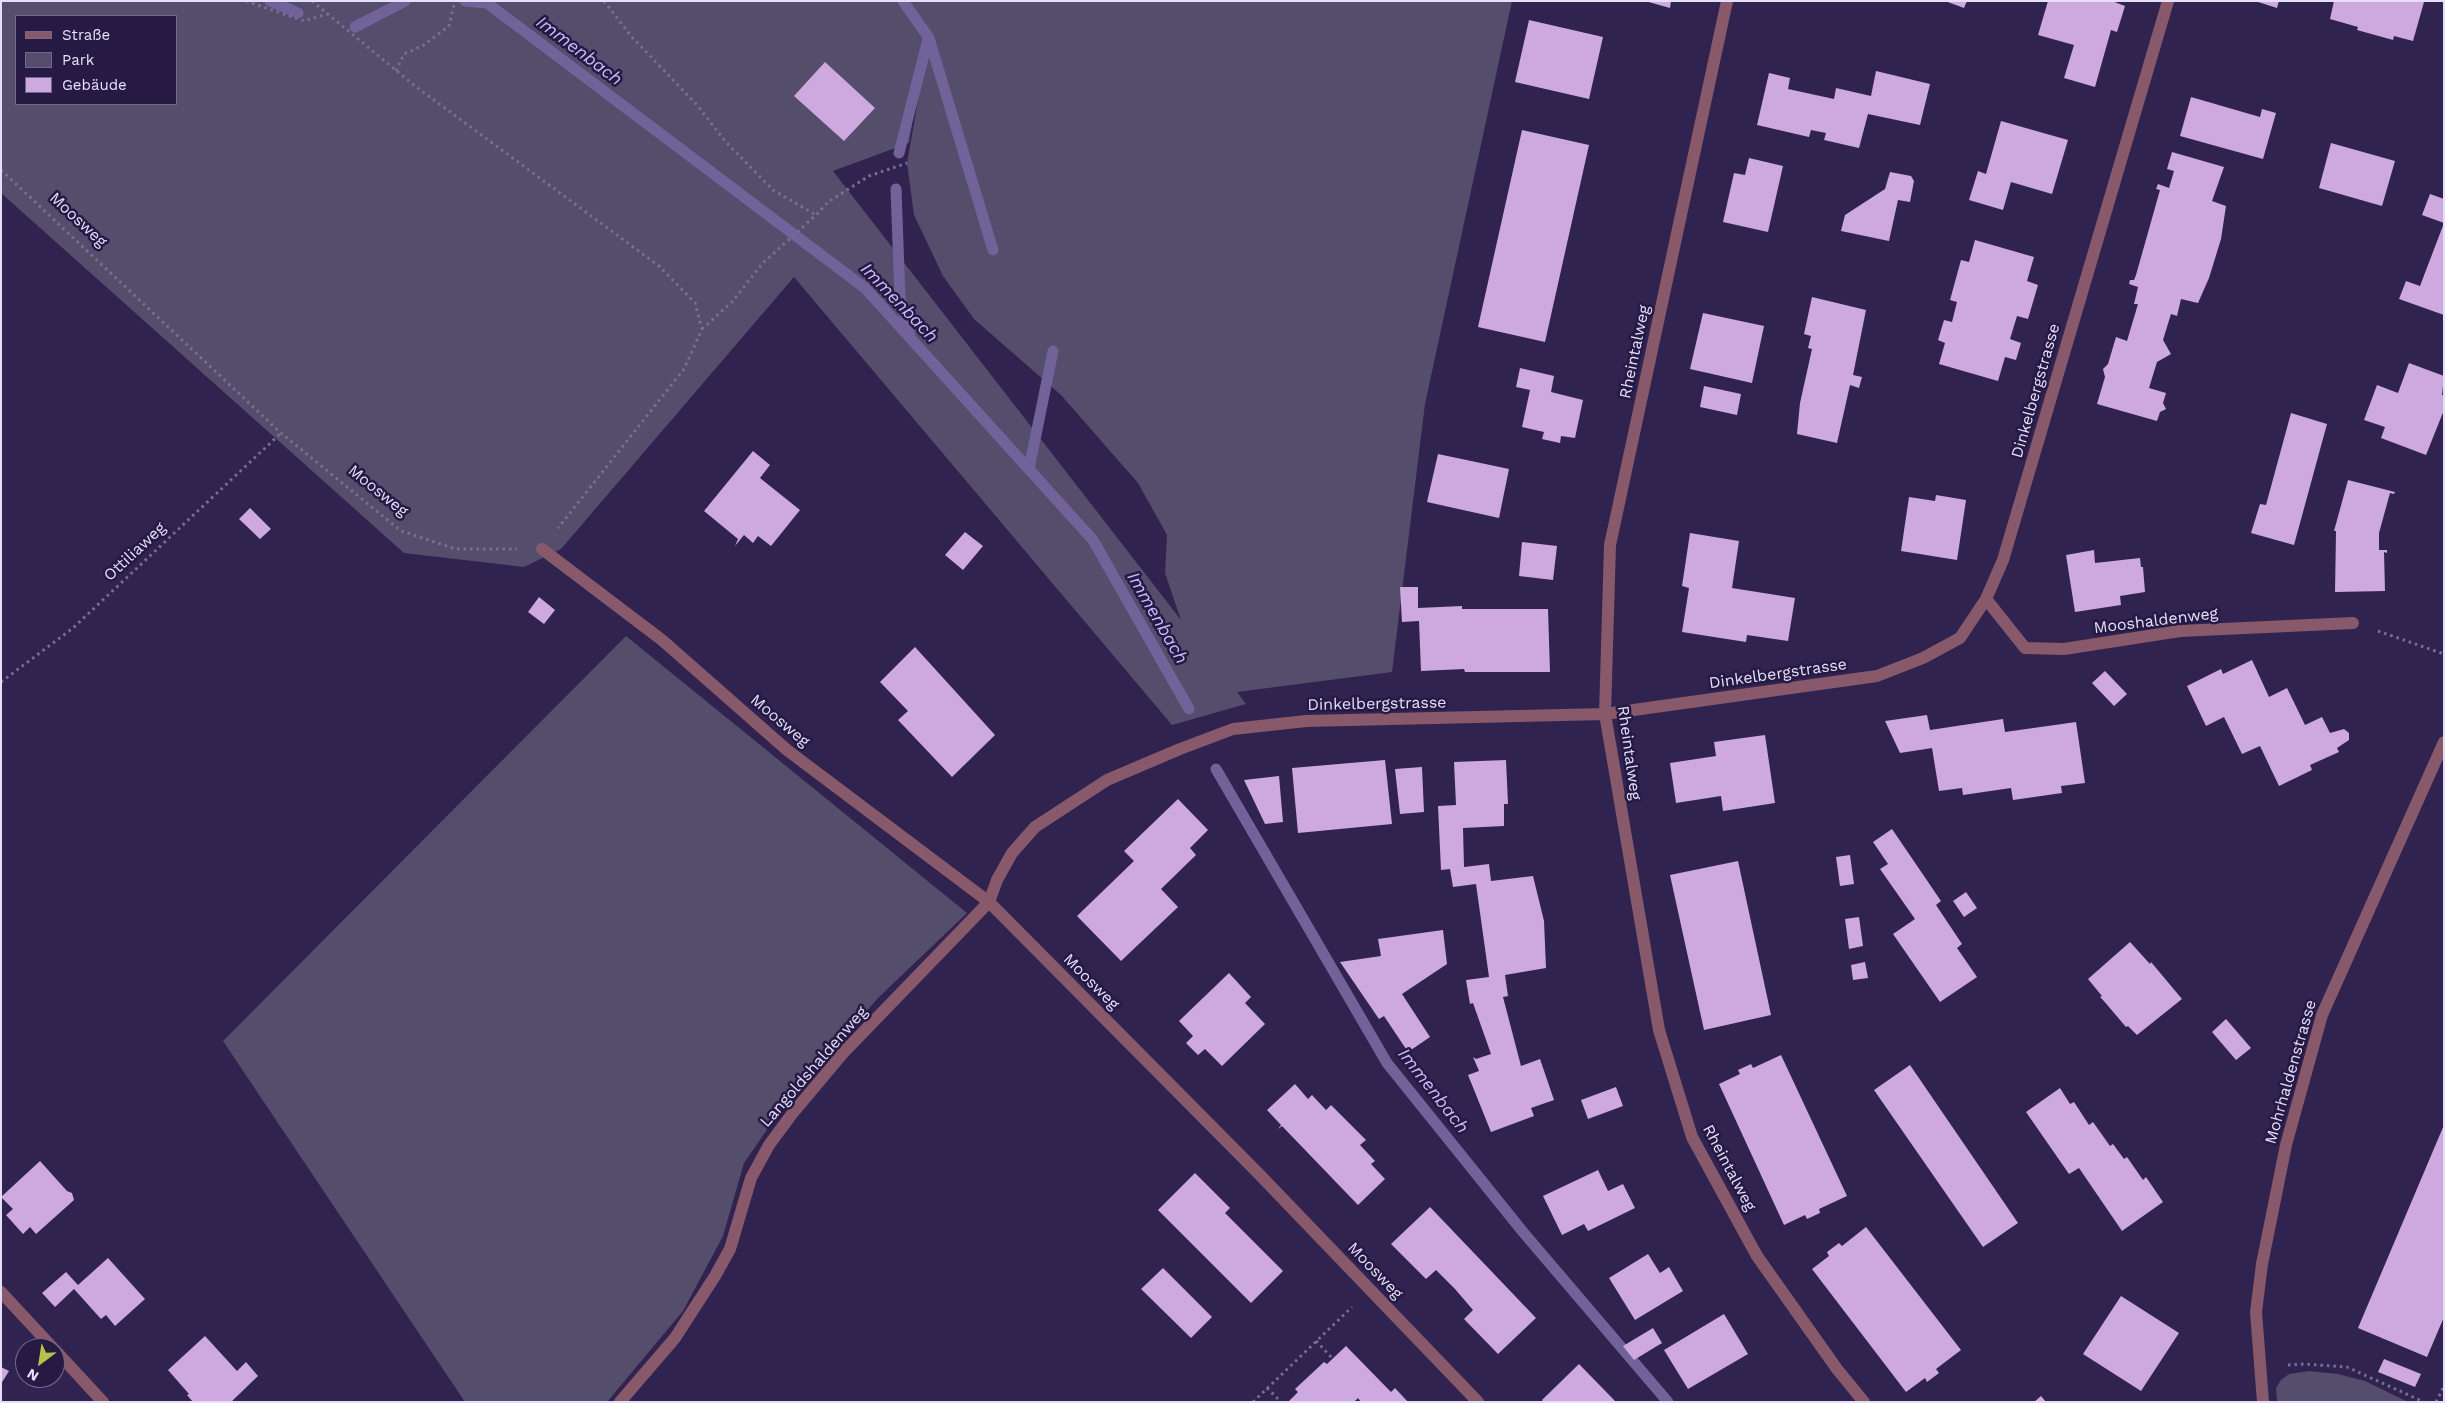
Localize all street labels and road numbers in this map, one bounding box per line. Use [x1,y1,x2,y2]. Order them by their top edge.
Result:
street label: Moosweg [45,189,111,251]
street label: Rheintalweg [1616,304,1654,400]
street label: Dinkelbergstrasse [2008,322,2064,460]
street label: Moosweg [344,461,412,521]
street label: Ottiliaweg [100,519,170,585]
street label: Mooshaldenweg [2093,604,2219,638]
street label: Dinkelbergstrasse [1708,655,1848,693]
street label: Moosweg [746,691,814,751]
street label: Dinkelbergstrasse [1307,693,1447,715]
street label: Rheintalweg [1613,705,1645,801]
street label: Moosweg [1059,950,1123,1014]
street label: Mohrhaldenstrasse [2261,998,2321,1146]
street label: Langoldshaldenweg [756,1003,872,1131]
street label: Rheintalweg [1698,1122,1760,1214]
street label: Moosweg [1343,1239,1407,1303]

